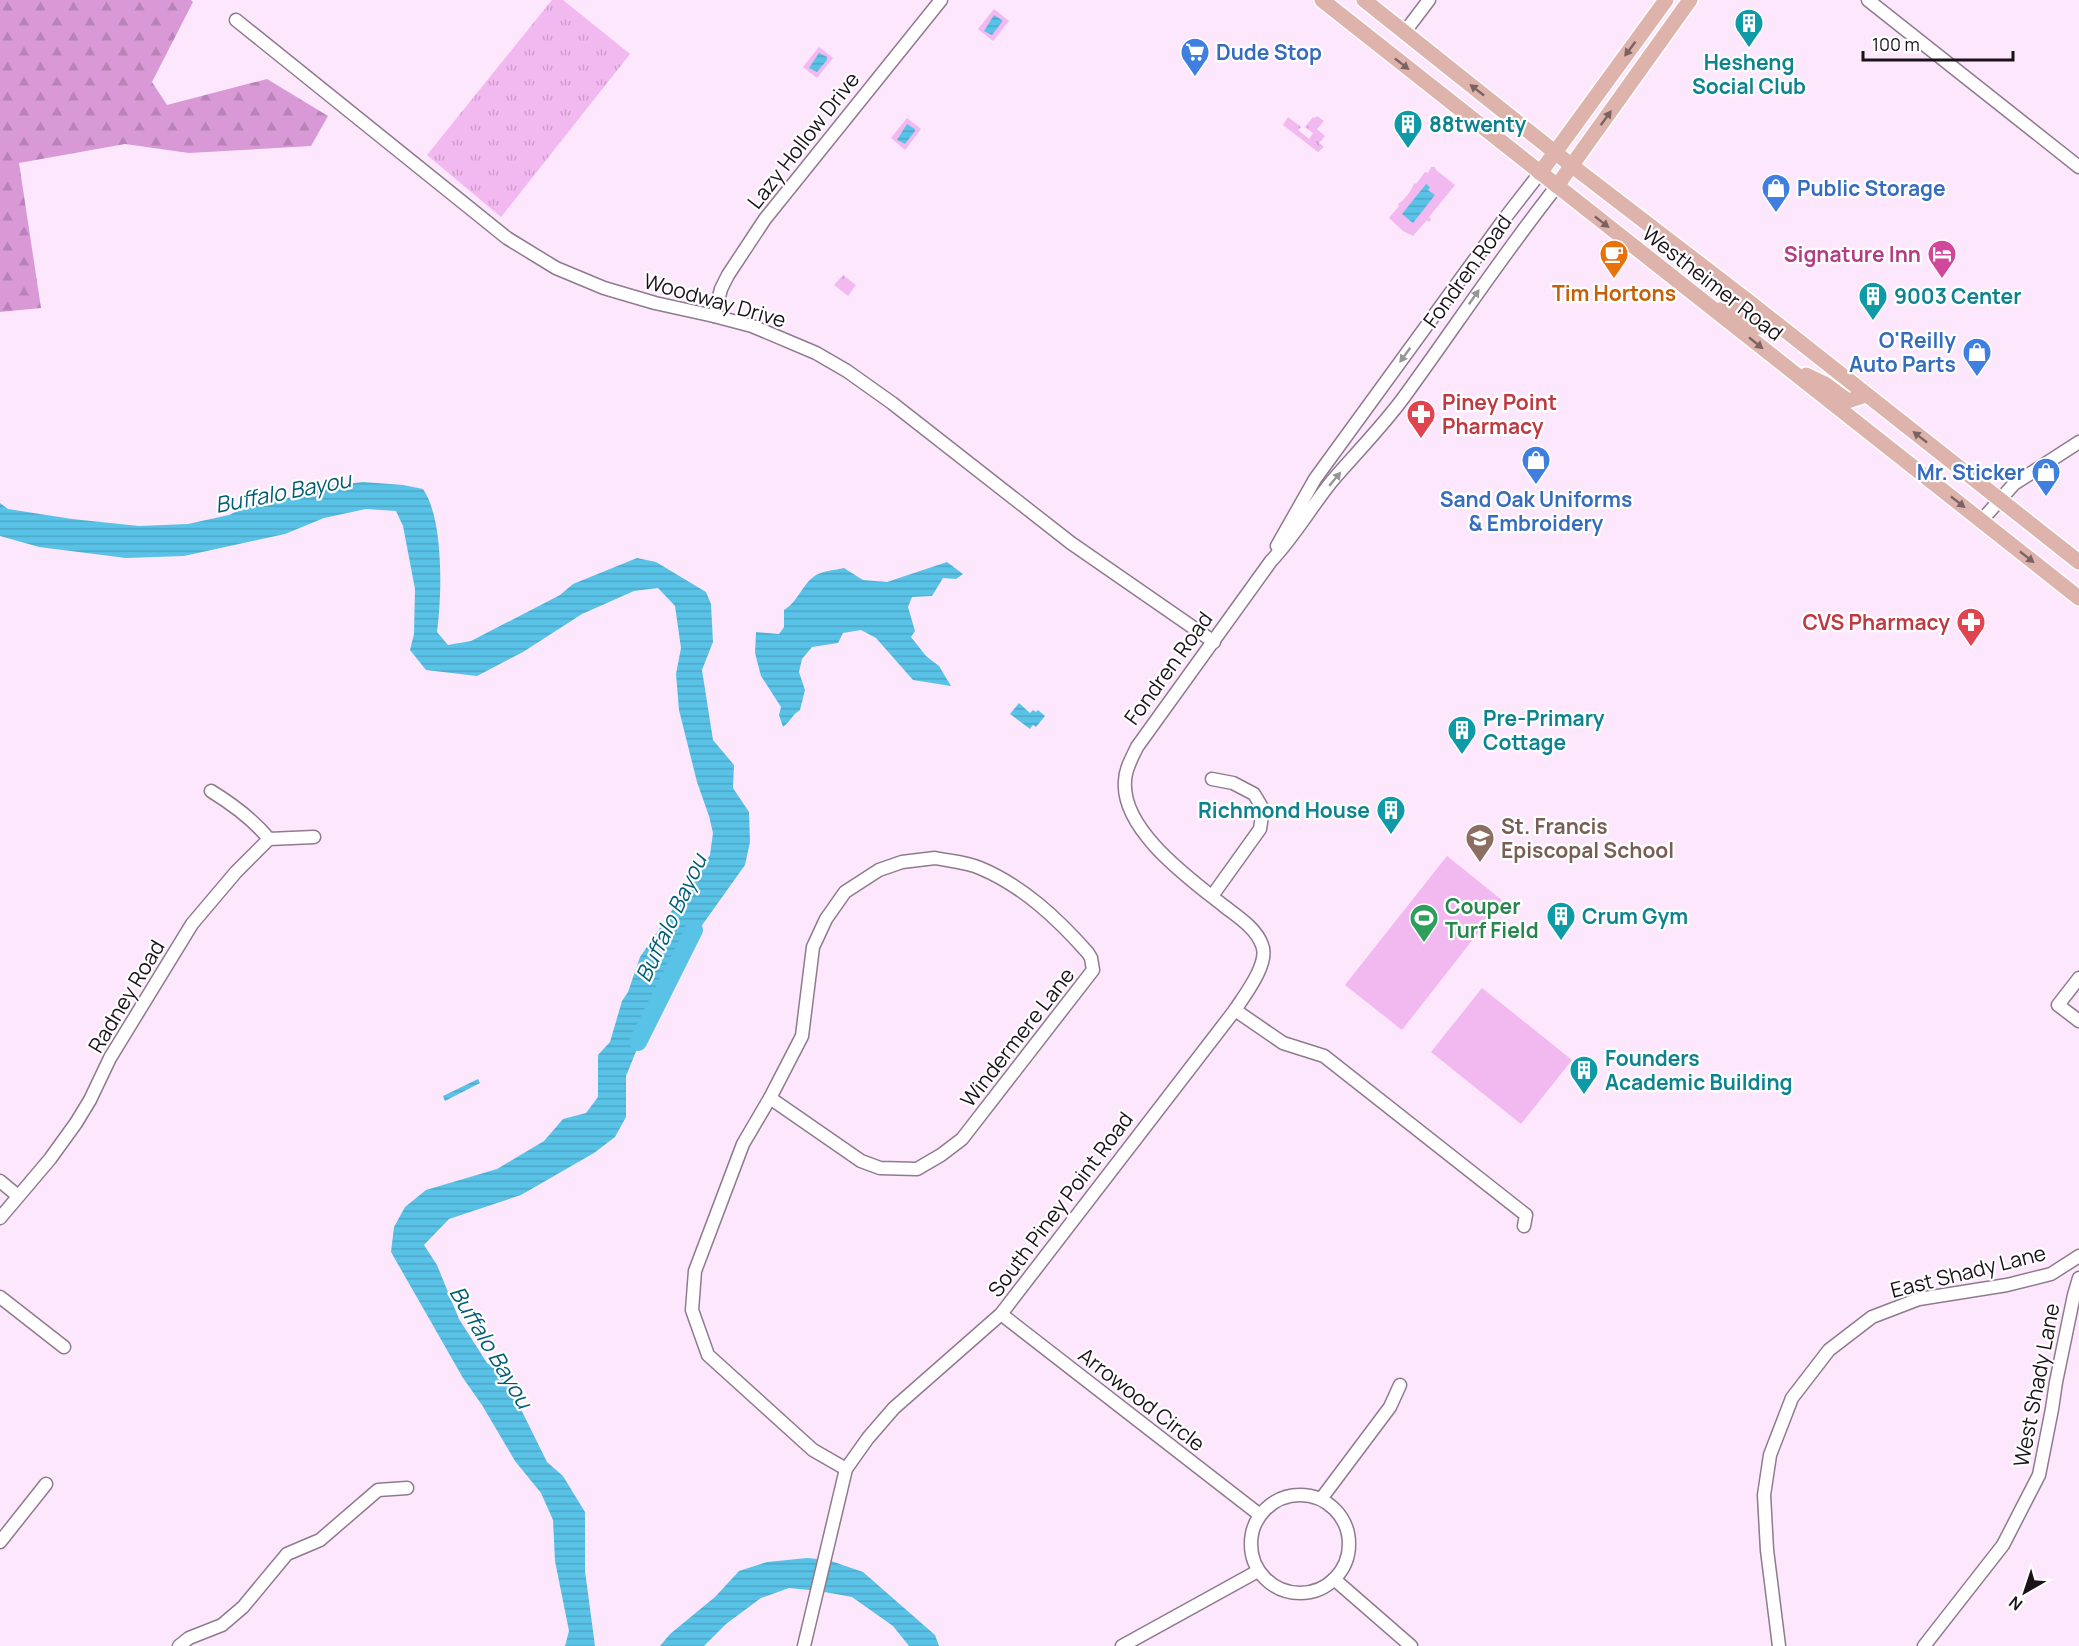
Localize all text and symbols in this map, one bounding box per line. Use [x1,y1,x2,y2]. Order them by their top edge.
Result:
building icon: Hesheng Social Club [1733,7,1765,49]
scale bar [1863,24,2013,62]
text: 100 m [1872,32,1920,56]
supermarket icon: Dude Stop [1179,36,1211,78]
place label: Dude Stop [1216,38,1322,66]
one-way arrow [1625,41,1637,56]
place label: Hesheng Social Club [1692,48,1806,100]
one-way arrow [1394,57,1410,70]
street label: Lazy Hollow Drive [741,66,865,214]
one-way arrow [1469,85,1484,97]
building icon: 88twenty [1392,108,1424,150]
place label: 88twenty [1429,110,1526,138]
one-way arrow [1600,111,1612,127]
shop icon: Public Storage [1760,172,1792,214]
place label: Public Storage [1797,174,1946,202]
street label: Fondren Road [1416,209,1518,333]
one-way arrow [1595,215,1610,227]
street label: Westheimer Road [1637,219,1789,347]
cafe icon: Tim Hortons [1598,238,1630,280]
hotel icon: Signature Inn [1926,238,1958,280]
place label: Signature Inn [1784,240,1921,268]
street label: Woodway Drive [641,266,789,334]
place label: Tim Hortons [1552,279,1676,307]
building icon: 9003 Center [1857,280,1889,322]
place label: 9003 Center [1894,282,2022,310]
one-way arrow [1468,289,1479,305]
place label: O'Reilly Auto Parts [1849,326,1956,378]
one-way arrow [1748,336,1763,348]
shop icon: O'Reilly Auto Parts [1961,336,1993,378]
one-way arrow [1399,347,1412,363]
place label: Piney Point Pharmacy [1442,388,1557,440]
pharmacy icon: Piney Point Pharmacy [1405,398,1437,440]
one-way arrow [1912,430,1928,443]
shop icon: Sand Oak Uniforms & Embroidery [1520,444,1552,486]
shop icon: Mr. Sticker [2030,456,2062,498]
place label: Mr. Sticker [1917,458,2025,486]
water label: Buffalo Bayou [212,464,355,520]
one-way arrow [1328,471,1341,487]
place label: Sand Oak Uniforms & Embroidery [1440,485,1632,537]
one-way arrow [1951,496,1966,508]
one-way arrow [2020,550,2035,562]
street label: Fondren Road [1117,606,1219,730]
pharmacy icon: CVS Pharmacy [1955,606,1987,648]
place label: CVS Pharmacy [1802,608,1950,636]
place label: Pre-Primary Cottage [1483,704,1605,756]
building icon: Pre-Primary Cottage [1446,714,1478,756]
building icon: Richmond House [1375,794,1407,836]
place label: Richmond House [1198,796,1370,824]
place label: St. Francis Episcopal School [1501,812,1674,864]
school or university icon: St. Francis Episcopal School [1464,822,1496,864]
water label: Buffalo Bayou [628,847,715,987]
place label: Couper Turf Field [1445,892,1539,944]
building icon: Crum Gym [1545,900,1577,942]
sports icon: Couper Turf Field [1408,902,1440,944]
place label: Crum Gym [1582,902,1688,930]
street label: Radney Road [81,934,171,1058]
street label: Windermere Lane [954,962,1080,1112]
place label: Founders Academic Building [1605,1044,1793,1096]
building icon: Founders Academic Building [1568,1054,1600,1096]
street label: South Piney Point Road [981,1106,1139,1302]
street label: East Shady Lane [1887,1238,2049,1304]
water label: Buffalo Bayou [443,1280,540,1415]
street label: West Shady Lane [2006,1301,2066,1469]
street label: Arrowood Circle [1073,1341,1211,1457]
north arrow [1995,1562,2055,1622]
text: N [2004,1591,2027,1616]

